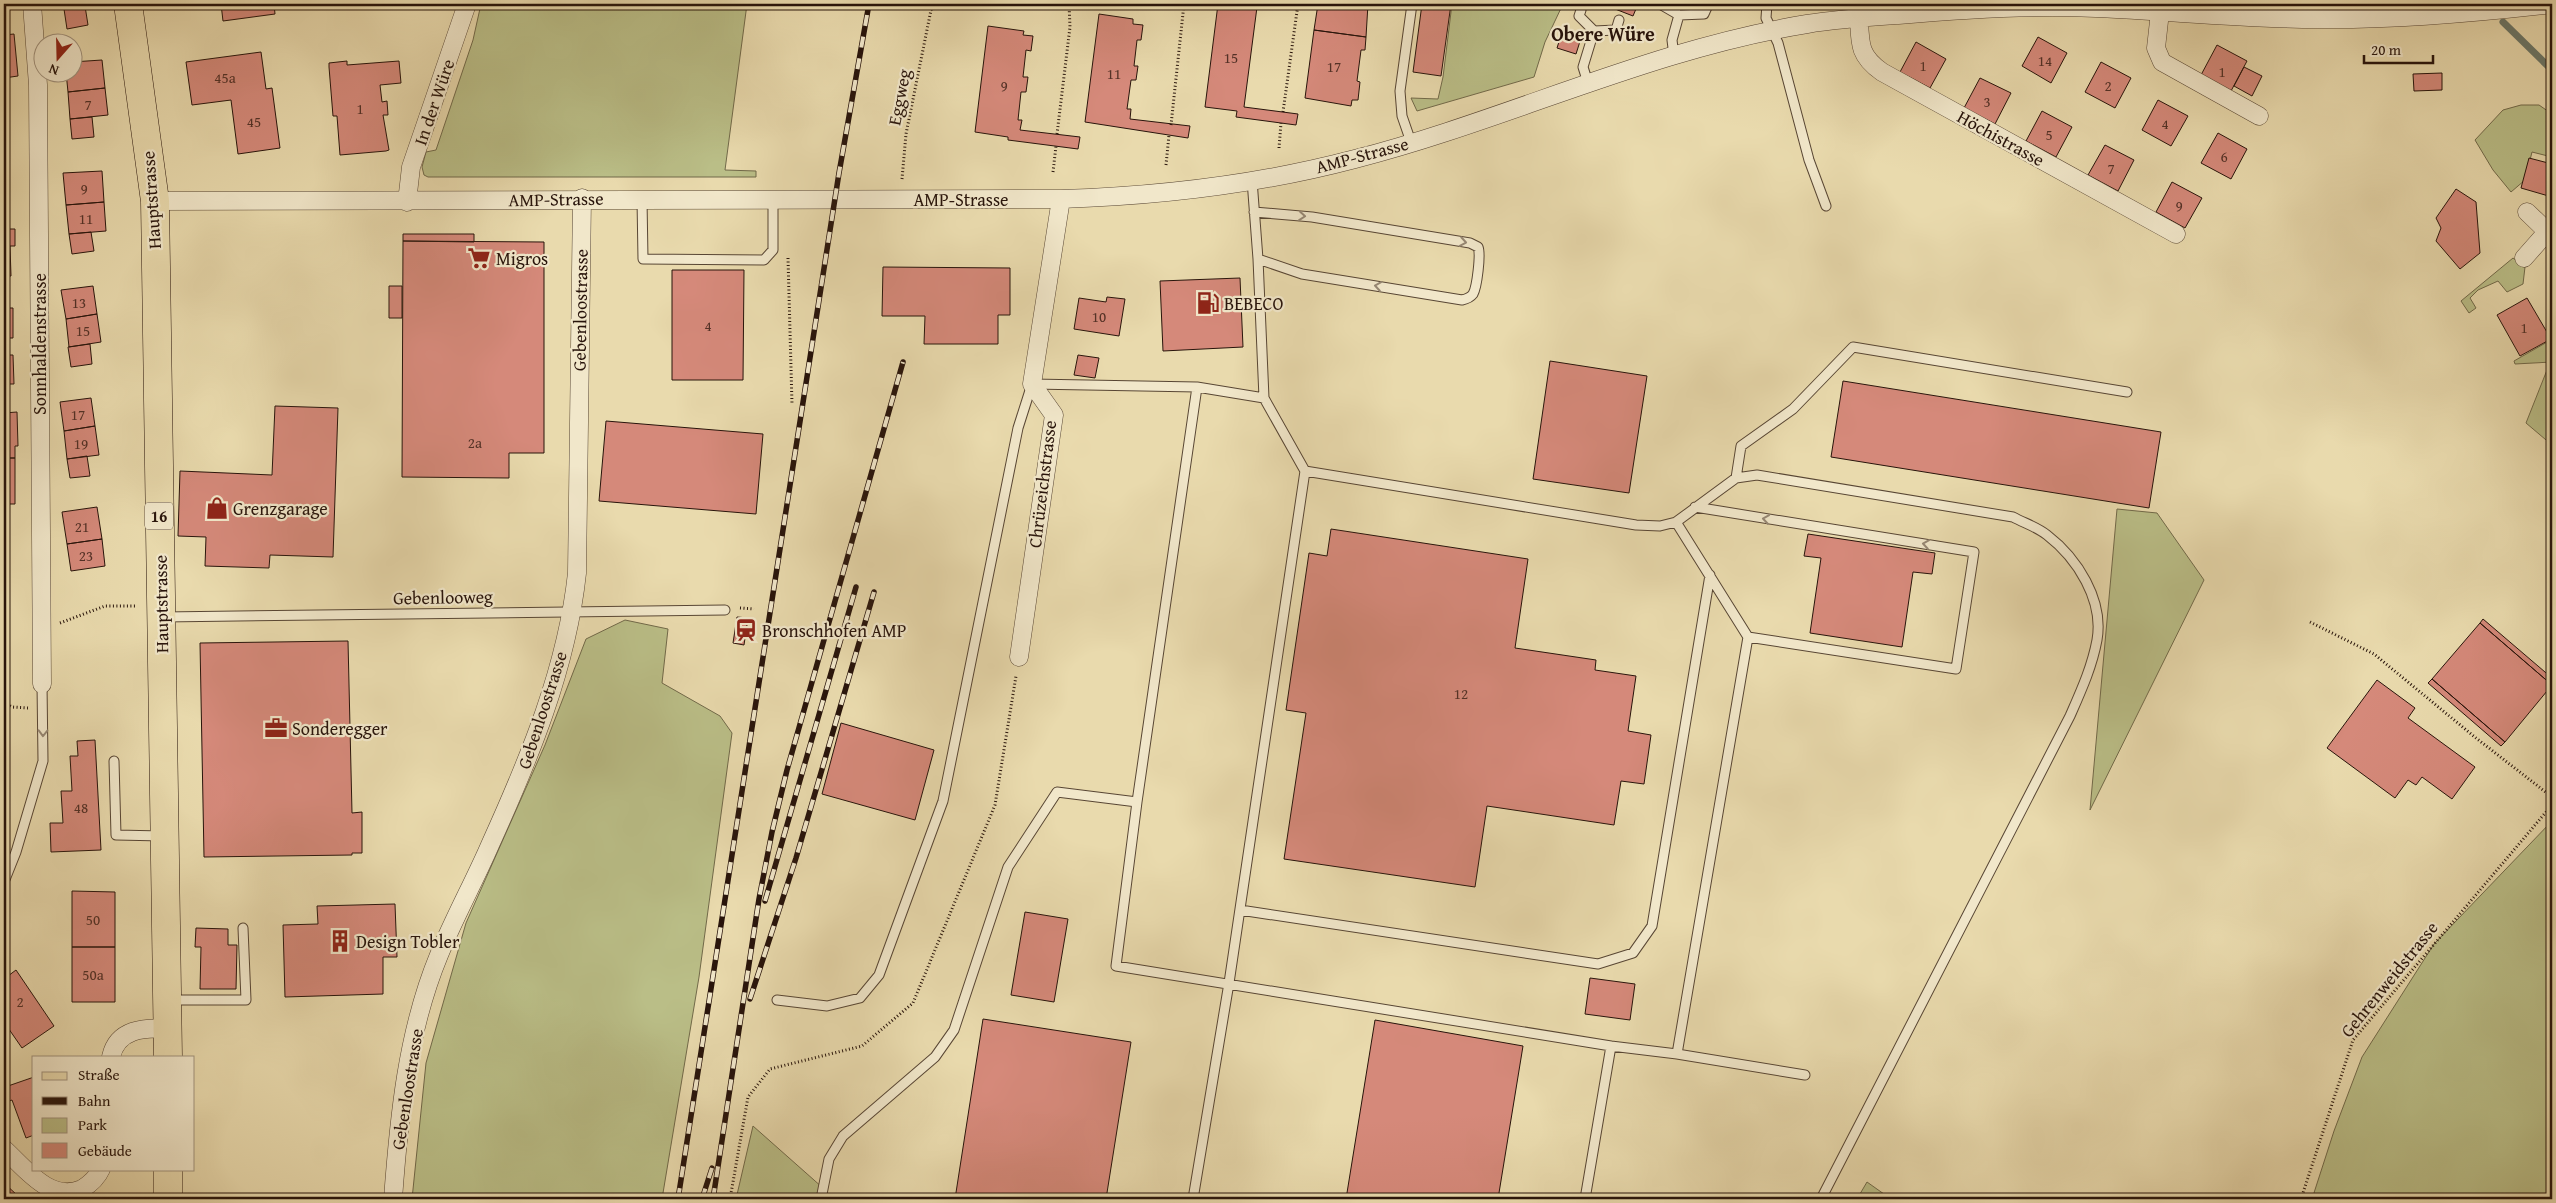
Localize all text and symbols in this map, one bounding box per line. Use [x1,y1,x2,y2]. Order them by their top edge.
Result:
district label: Obere Würe [1551,19,1655,48]
north arrow [32,32,82,82]
scale bar [2364,32,2432,64]
text: 20 m [2371,39,2402,60]
house number: 15 [1224,47,1238,68]
house number: 14 [2038,50,2052,71]
street label: In der Würe [407,55,461,149]
house number: 1 [1919,55,1927,76]
house number: 17 [1327,56,1341,77]
text: N [45,59,61,81]
house number: 1 [2218,61,2226,82]
house number: 11 [1107,63,1121,84]
street label: Eggweg [880,66,918,127]
house number: 45a [214,67,236,88]
house number: 9 [1000,75,1008,96]
house number: 2 [2104,75,2112,96]
house number: 3 [1983,91,1991,112]
house number: 7 [84,94,92,115]
house number: 1 [356,98,364,119]
street label: Höchistrasse [1952,103,2050,173]
house number: 45 [247,111,261,132]
house number: 4 [2161,113,2169,134]
house number: 5 [2045,124,2053,145]
street label: AMP-Strasse [1313,130,1411,180]
house number: 6 [2220,146,2228,167]
street label: Hauptstrasse [134,150,168,250]
house number: 7 [2107,158,2115,179]
house number: 9 [80,178,88,199]
street label: AMP-Strasse [508,185,604,213]
street label: AMP-Strasse [913,186,1009,213]
house number: 9 [2175,195,2183,216]
house number: 11 [79,208,93,229]
one-way arrow [1298,210,1306,221]
one-way arrow [1458,236,1467,246]
supermarket icon: Migros [466,245,492,271]
place label: Migros [496,245,548,272]
street label: Gebenloostrasse [565,249,595,371]
street label: Sonnhaldenstrasse [26,273,53,415]
one-way arrow [1374,281,1382,291]
fuel station icon: BEBECO [1195,290,1221,316]
place label: BEBECO [1224,290,1283,317]
house number: 13 [72,292,86,313]
house number: 10 [1092,306,1106,327]
house number: 4 [704,315,712,336]
house number: 1 [2520,317,2528,338]
house number: 15 [76,320,90,341]
house number: 17 [71,404,85,425]
street label: Chrüzeichstrasse [1021,419,1063,549]
house number: 2a [468,432,482,453]
house number: 19 [74,433,88,454]
shop icon: Grenzgarage [204,495,230,521]
place label: Grenzgarage [233,495,328,522]
road number: 16 [145,502,173,530]
one-way arrow [1761,514,1770,524]
house number: 21 [75,516,89,537]
one-way arrow [1922,540,1930,550]
house number: 23 [79,545,93,566]
street label: Hauptstrasse [147,555,175,653]
street label: Gebenlooweg [393,583,493,611]
station icon: Bronschhofen AMP [733,617,759,643]
place label: Bronschhofen AMP [762,617,907,644]
street label: Gebenloostrasse [510,648,574,772]
house number: 12 [1454,683,1468,704]
office icon: Sonderegger [263,715,289,741]
place label: Sonderegger [292,715,388,742]
one-way arrow [38,729,49,737]
house number: 48 [74,797,88,818]
house number: 50 [86,909,100,930]
street label: Gehrenweidstrasse [2334,915,2444,1043]
building icon: Design Tobler [327,928,353,954]
place label: Design Tobler [356,928,460,955]
house number: 50a [82,964,104,985]
house number: 2 [16,991,24,1012]
street label: Gebenloostrasse [384,1026,430,1152]
legend [32,1056,195,1170]
text: Straße [78,1064,120,1085]
text: Bahn [78,1090,111,1111]
text: Park [78,1114,107,1135]
text: Gebäude [78,1140,132,1161]

